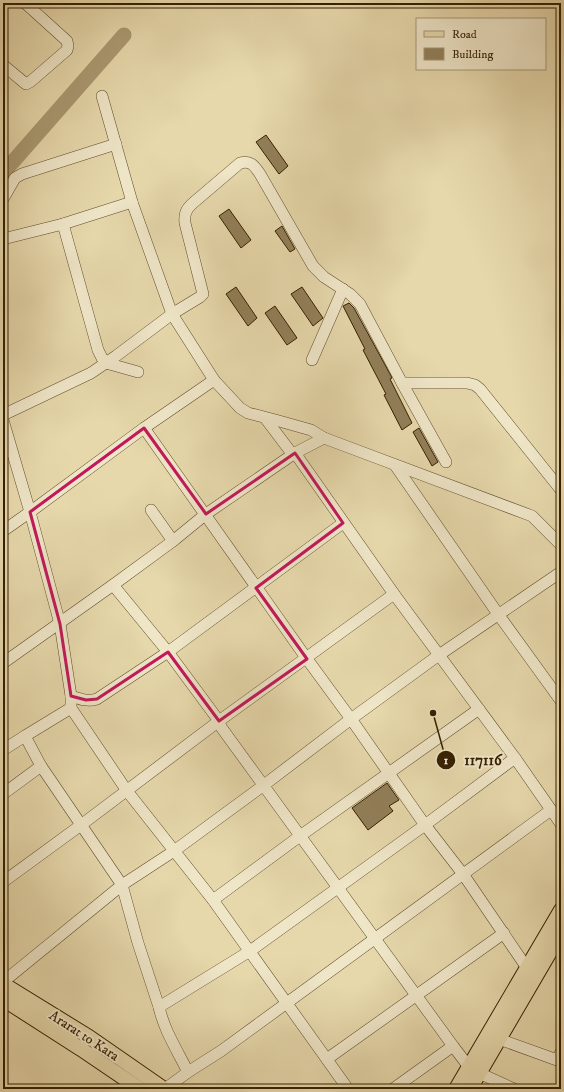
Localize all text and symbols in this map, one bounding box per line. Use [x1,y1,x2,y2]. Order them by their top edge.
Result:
legend [416,18,546,70]
text: Road [452,27,477,42]
text: Building [452,47,493,62]
callout: 117116 [436,746,509,773]
text: 117116 [464,751,503,770]
text: 1 [444,753,449,768]
street label: Ararat to Kara [46,1007,122,1065]

